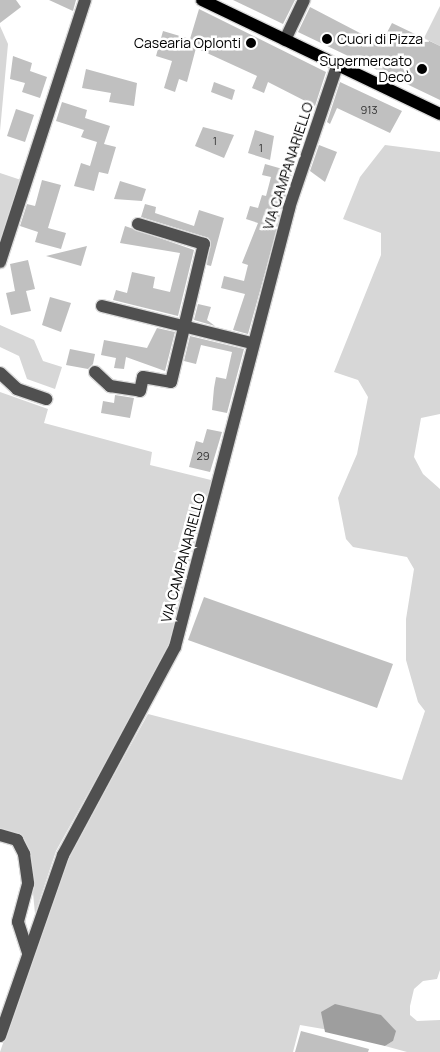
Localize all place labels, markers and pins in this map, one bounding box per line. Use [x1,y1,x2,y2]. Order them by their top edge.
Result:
place label: Cuori di Pizza [337,31,423,47]
marker: Cuori di Pizza [321,33,333,45]
place label: Casearia Oplonti [134,35,241,51]
marker: Casearia Oplonti [245,37,257,49]
place label: Supermercato Decò [320,53,412,85]
marker: Supermercato Decò [416,63,428,75]

